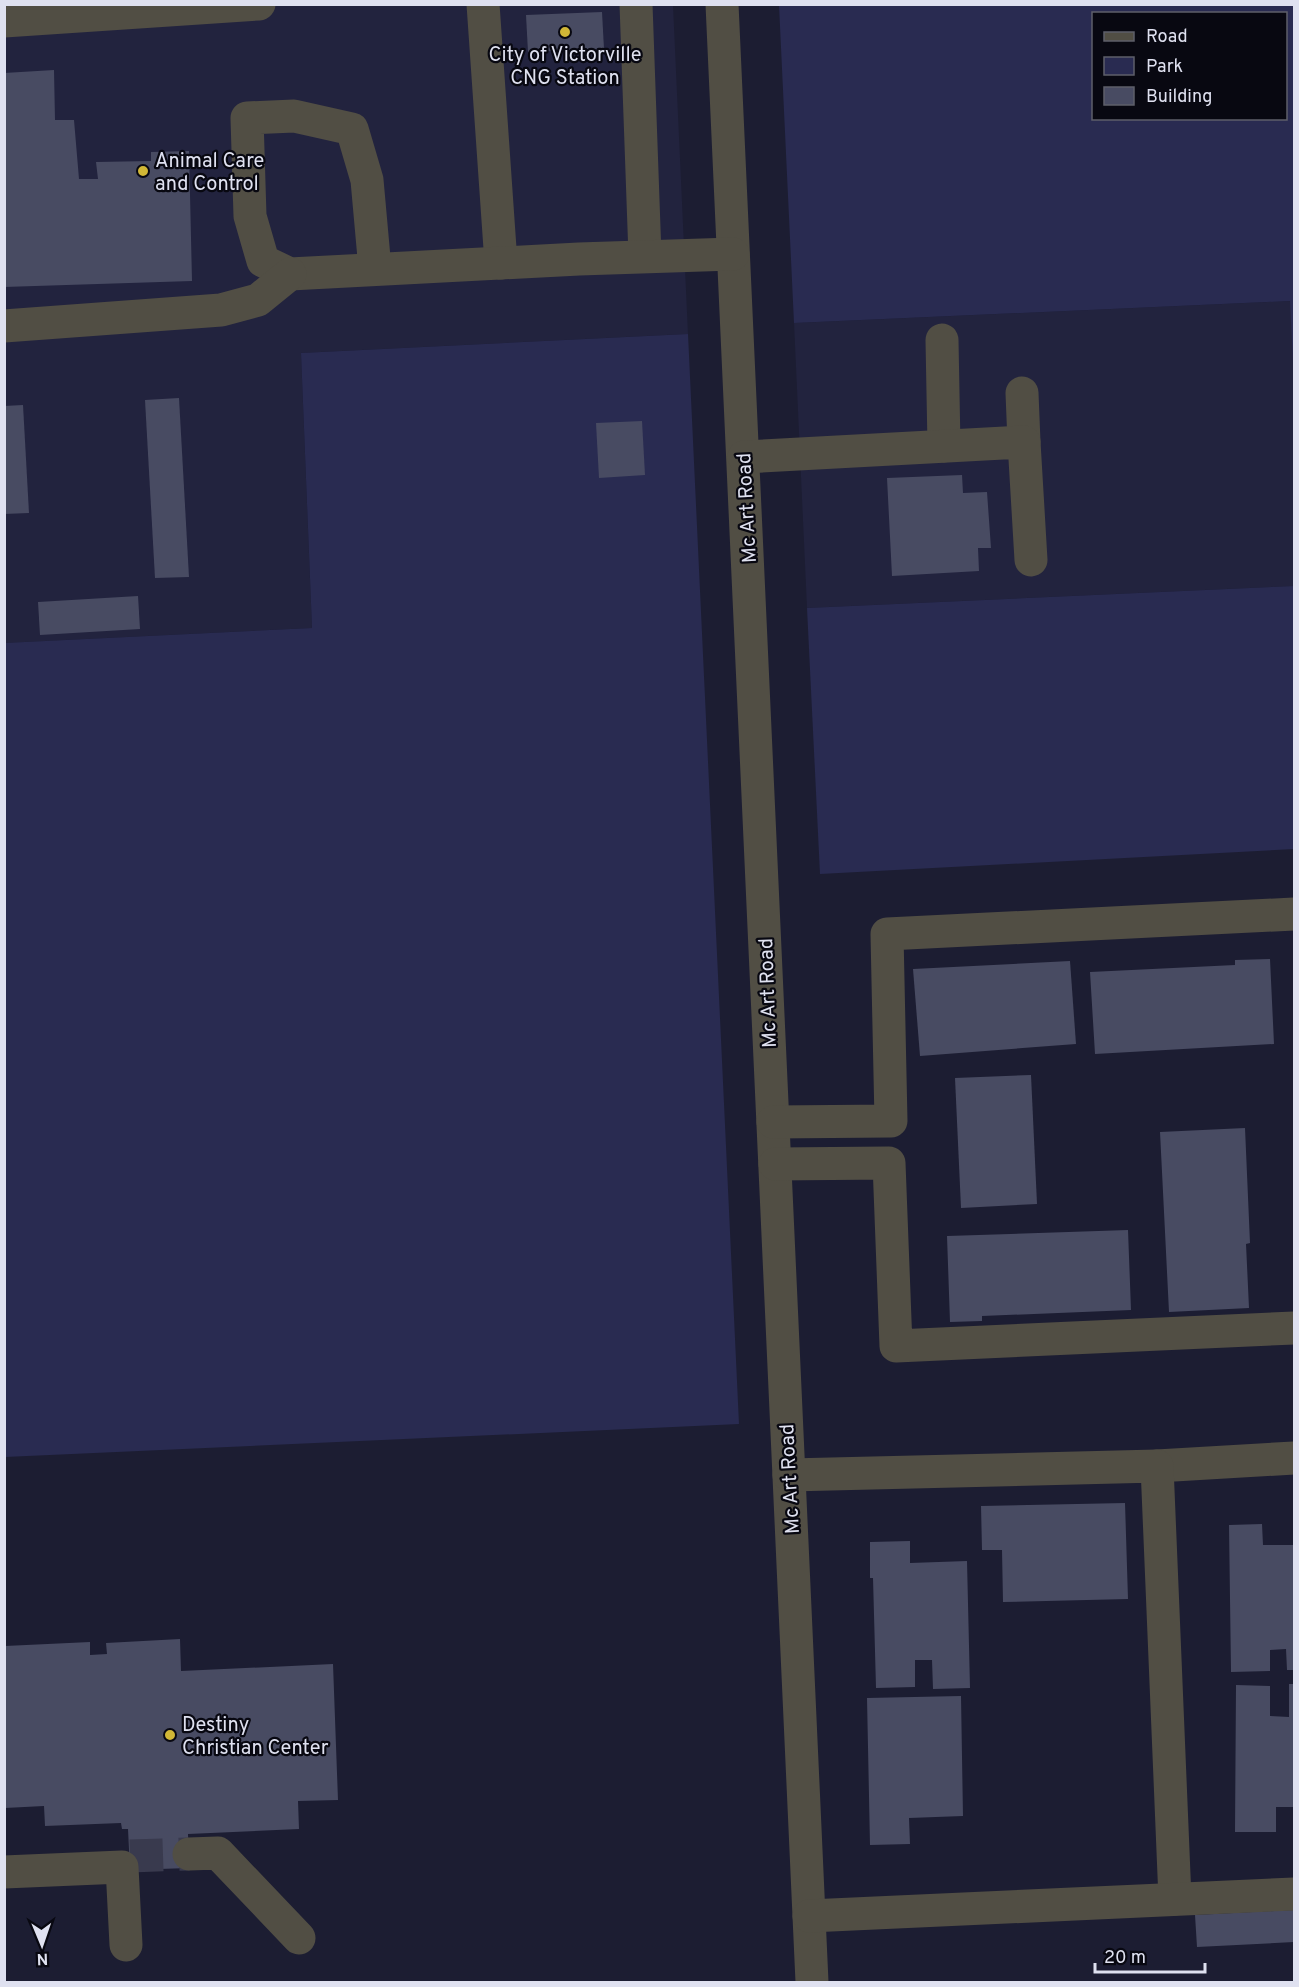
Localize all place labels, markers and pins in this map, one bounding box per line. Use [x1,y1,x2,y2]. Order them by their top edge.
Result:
marker: City of Victorville CNG Station [558,25,572,39]
place label: City of Victorville CNG Station [489,43,641,92]
place label: Animal Care and Control [155,149,264,198]
marker: Animal Care and Control [136,164,150,178]
place label: Destiny Christian Center [182,1713,329,1762]
marker: Destiny Christian Center [163,1728,177,1742]

